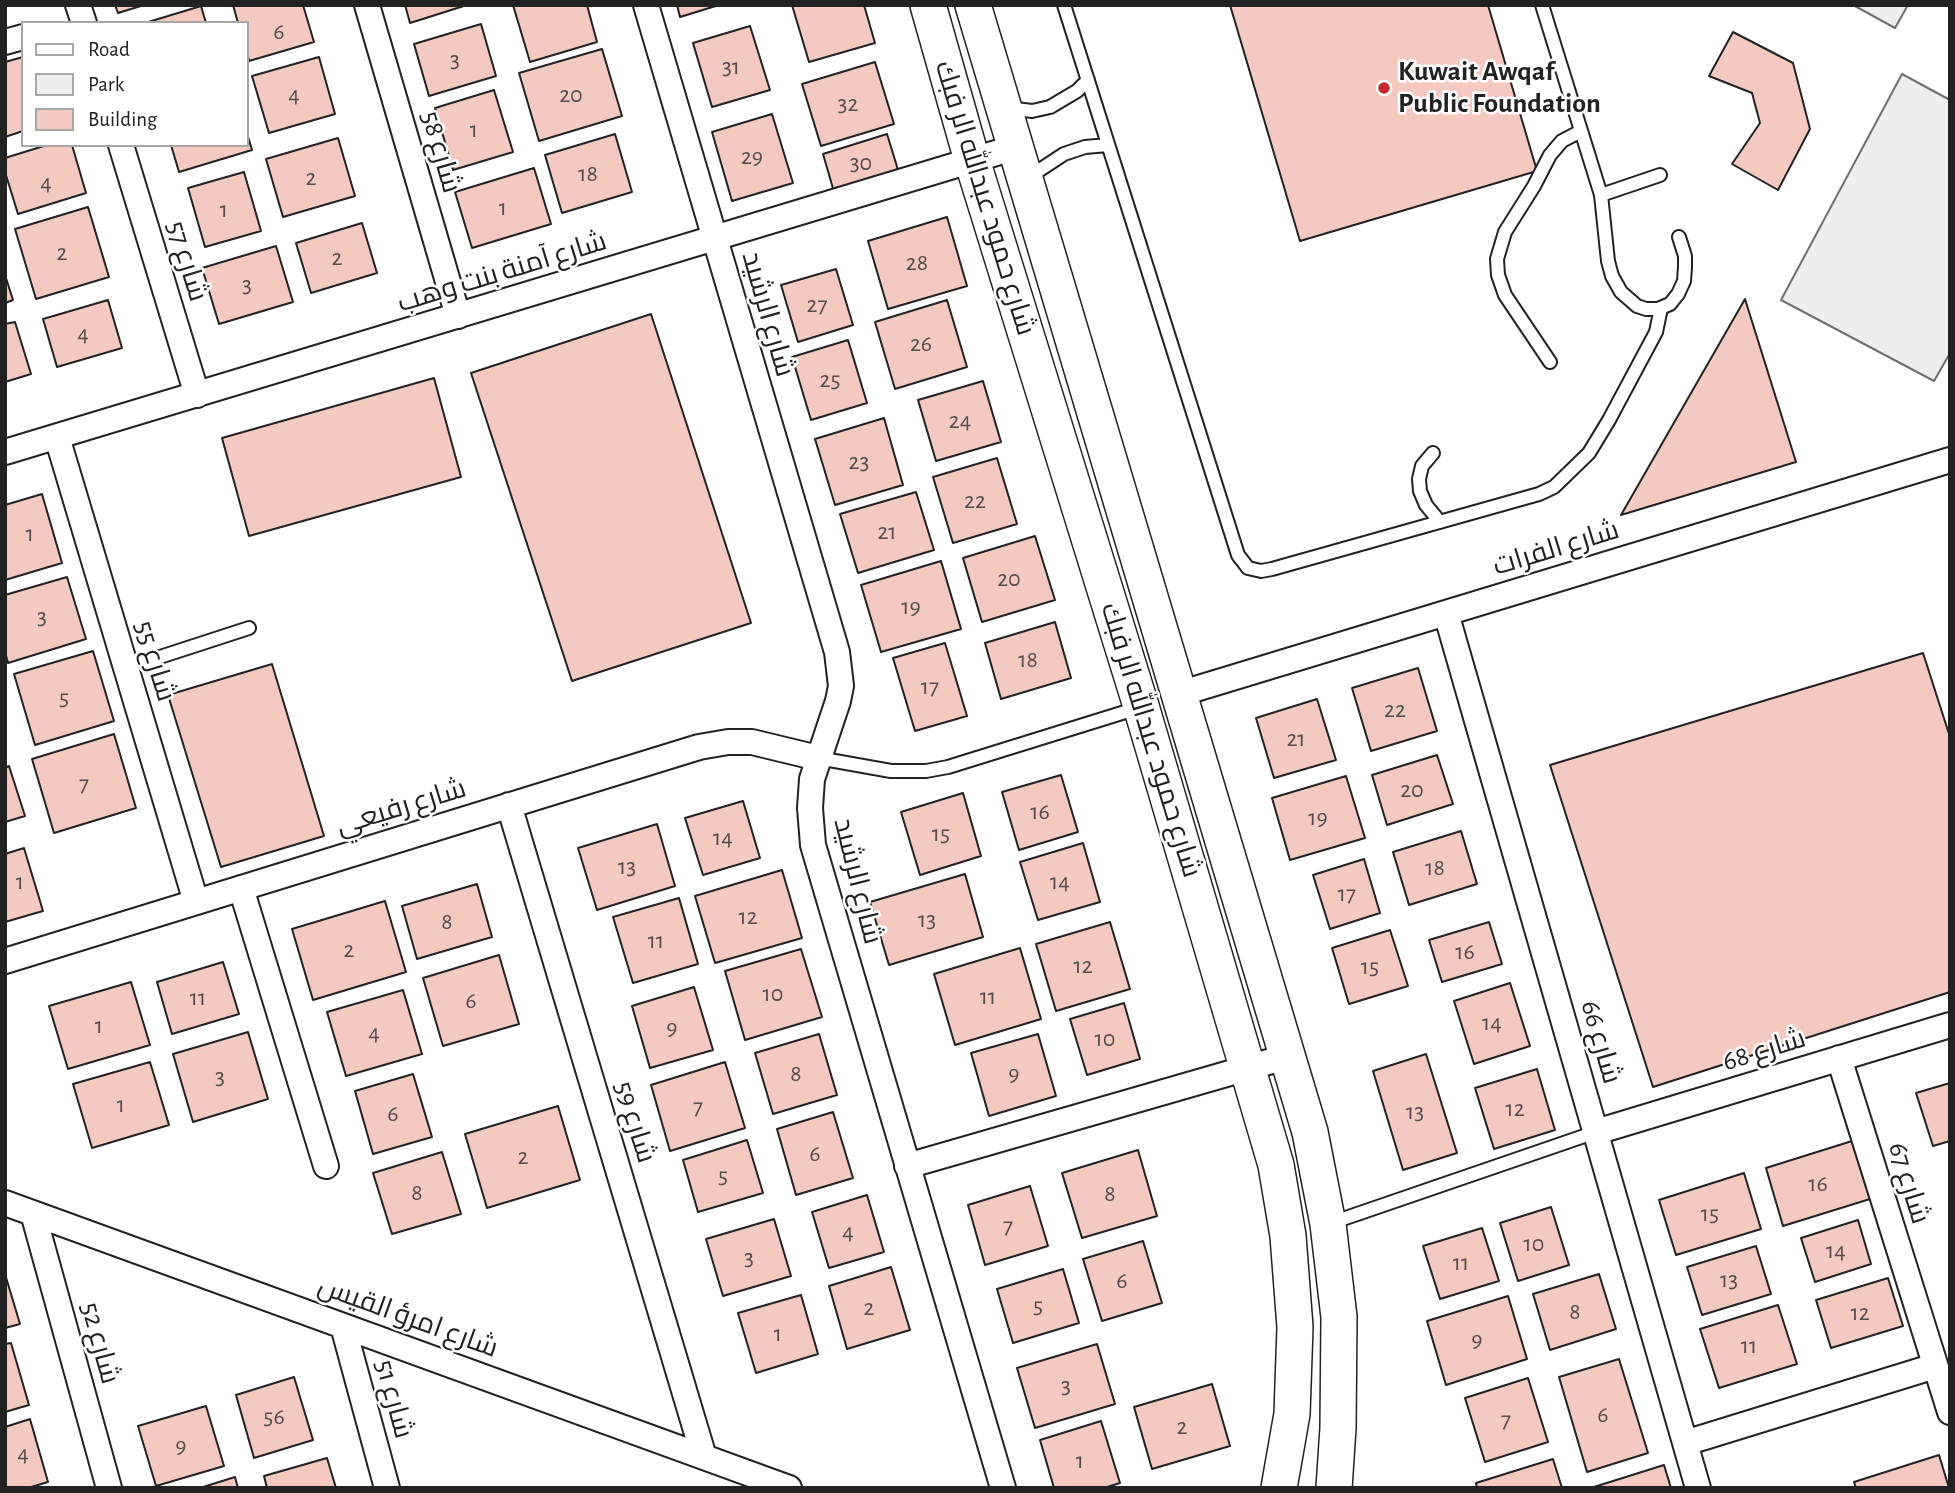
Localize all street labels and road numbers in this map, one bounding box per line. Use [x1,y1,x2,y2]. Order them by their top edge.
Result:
street label: شارع حمود عبدالله الر فبك [927,57,1043,339]
street label: شارع 58 [413,107,469,197]
street label: شارع 57 [159,217,215,305]
street label: شارع آمنة بنت وهب [393,224,611,320]
street label: شارع الرشيد [734,247,802,381]
street label: شارع الفرات [1489,513,1623,583]
street label: شارع حمود عبدالله الر فبك [1093,599,1209,881]
street label: شارع 55 [127,617,183,705]
street label: شارع رفيعي [332,771,470,843]
street label: شارع الرشيد [826,814,890,948]
street label: شارع 66 [1573,996,1629,1088]
street label: شارع 68 [1718,1021,1810,1079]
street label: شارع 59 [607,1077,663,1167]
street label: شارع 67 [1881,1138,1937,1228]
street label: شارع امرؤ القيس [313,1269,503,1365]
street label: شارع 52 [73,1298,127,1388]
street label: شارع 51 [367,1356,421,1442]

